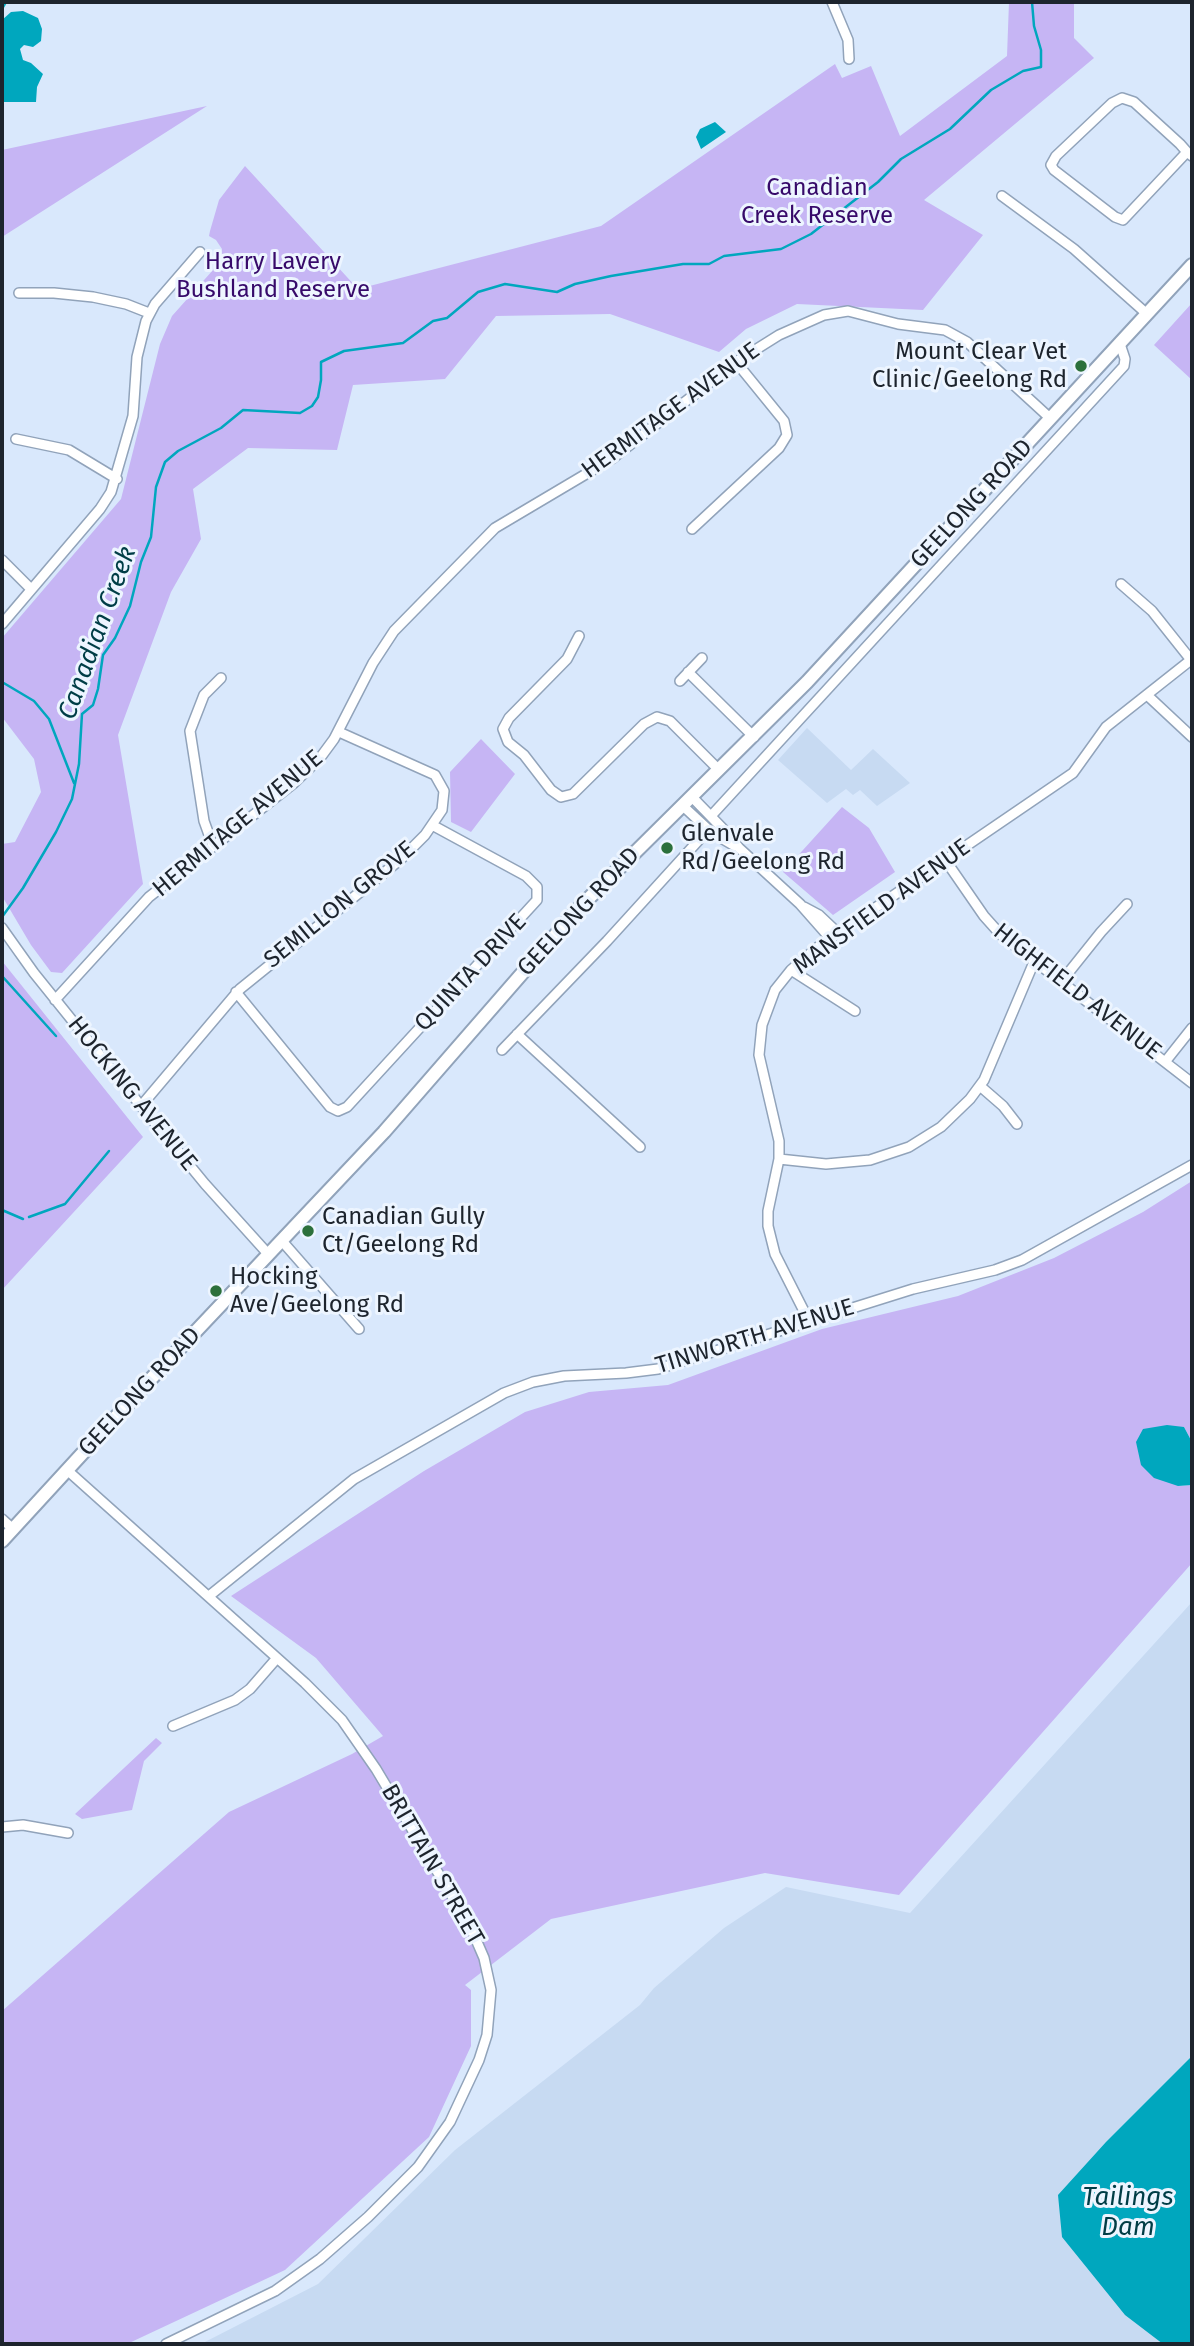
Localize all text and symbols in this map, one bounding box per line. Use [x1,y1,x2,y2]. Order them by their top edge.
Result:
park label: Canadian Creek Reserve [741,174,893,230]
park label: Harry Lavery Bushland Reserve [176,248,370,304]
street label: HERMITAGE AVENUE [576,337,766,485]
place label: Mount Clear Vet Clinic/Geelong Rd [872,338,1067,394]
marker: Mount Clear Vet Clinic/Geelong Rd [1073,358,1089,374]
street label: GEELONG ROAD [905,433,1039,575]
water label: Canadian Creek [52,542,144,724]
street label: HERMITAGE AVENUE [147,744,329,904]
place label: Glenvale Rd/Geelong Rd [681,820,845,876]
street label: MANSFIELD AVENUE [788,833,976,981]
street label: SEMILLON GROVE [259,835,421,975]
marker: Glenvale Rd/Geelong Rd [659,840,675,856]
street label: GEELONG ROAD [512,841,646,983]
street label: QUINTA DRIVE [409,908,533,1038]
street label: HIGHFIELD AVENUE [987,918,1167,1066]
street label: HOCKING AVENUE [61,1011,203,1177]
place label: Canadian Gully Ct/Geelong Rd [322,1203,485,1259]
marker: Canadian Gully Ct/Geelong Rd [300,1223,316,1239]
place label: Hocking Ave/Geelong Rd [230,1263,404,1319]
marker: Hocking Ave/Geelong Rd [208,1283,224,1299]
street label: TINWORTH AVENUE [652,1293,858,1381]
street label: GEELONG ROAD [73,1321,207,1463]
street label: BRITTAIN STREET [374,1779,490,1951]
water label: Tailings Dam [1083,2182,1173,2244]

